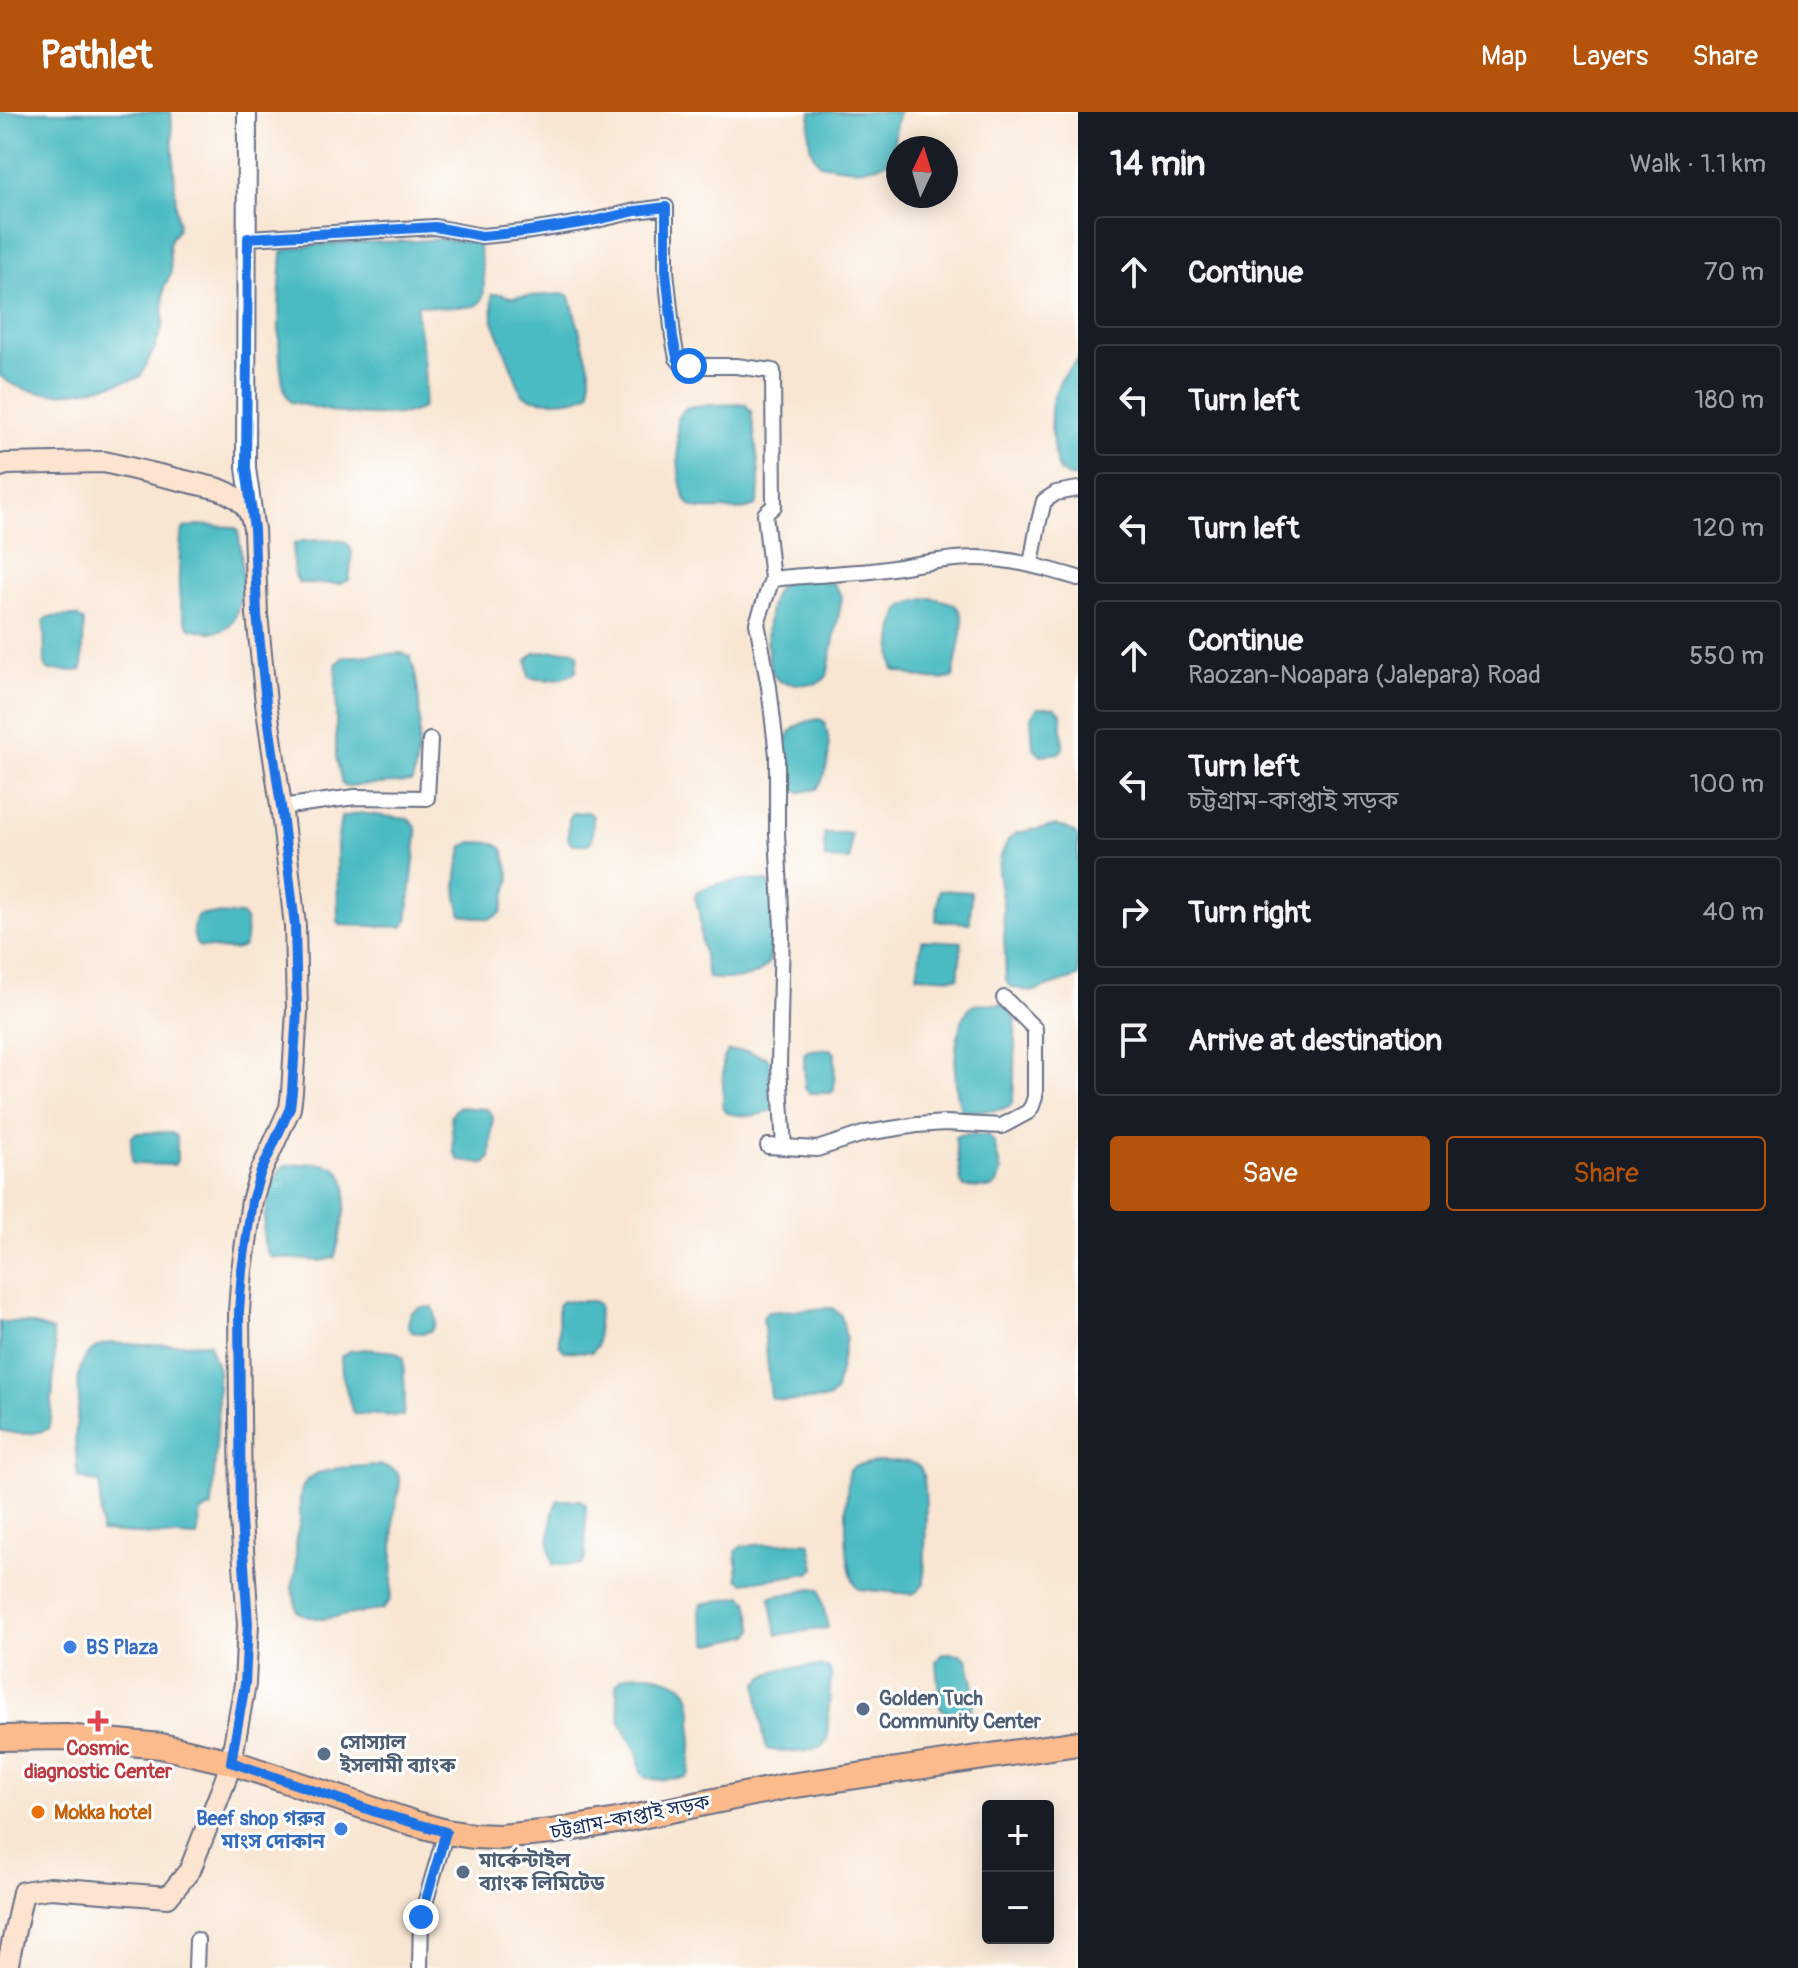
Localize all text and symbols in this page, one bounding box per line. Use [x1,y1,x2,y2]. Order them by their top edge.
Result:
text: Pathlet [40,32,152,80]
text: Map [1481,39,1527,74]
text: Layers [1571,39,1648,74]
text: Share [1692,39,1758,74]
north arrow [886,136,958,208]
text: 14 min [1110,143,1206,186]
text: Walk · 1.1 km [1629,148,1766,180]
icon: ahead [1112,250,1156,294]
text: Continue [1188,254,1303,291]
text: 70 m [1704,256,1764,288]
route start [671,348,707,384]
icon: left [1112,378,1156,422]
text: Turn left [1188,382,1299,419]
text: 180 m [1694,384,1764,416]
icon: left [1112,506,1156,550]
text: Turn left [1188,510,1299,547]
text: 120 m [1693,512,1764,544]
text: Continue [1188,622,1303,659]
icon: ahead [1112,634,1156,678]
text: 550 m [1689,640,1764,672]
text: Raozan-Noapara (Jalepara) Road [1188,659,1541,691]
text: Turn left [1188,748,1299,785]
icon: left [1112,762,1156,806]
text: 100 m [1690,768,1764,800]
text: চট্টগ্রাম-কাপ্তাই সড়ক [1188,785,1398,817]
icon: right [1112,890,1156,934]
text: Turn right [1188,894,1311,931]
text: 40 m [1702,896,1764,928]
icon: arrive [1112,1018,1156,1062]
text: Arrive at destination [1188,1022,1442,1059]
button: Save [1110,1136,1430,1211]
button: Share [1446,1136,1766,1211]
place label: BS Plaza [86,1635,158,1660]
marker: BS Plaza [61,1638,79,1656]
place label: Golden Tuch Community Center [879,1686,1042,1734]
marker: Golden Tuch Community Center [854,1700,872,1718]
marker: Cosmic diagnostic Center [87,1710,109,1732]
place label: সোস্যাল ইসলামী ব্যাংক [339,1730,456,1778]
place label: Cosmic diagnostic Center [24,1736,173,1784]
marker: সোস্যাল ইসলামী ব্যাংক [315,1745,333,1763]
street label: চট্টগ্রাম-কাপ্তাই সড়ক [547,1789,713,1845]
place label: Mokka hotel [54,1800,152,1825]
map controls [982,1800,1054,1944]
button: + [982,1800,1054,1872]
marker: Mokka hotel [29,1803,47,1821]
place label: Beef shop গরুর মাংস দোকান [196,1806,326,1854]
marker: Beef shop গরুর মাংস দোকান [332,1820,350,1838]
place label: মার্কেন্টাইল ব্যাংক লিমিটেড [478,1847,605,1896]
marker: মার্কেন্টাইল ব্যাংক লিমিটেড [454,1863,472,1881]
button: − [982,1872,1054,1944]
route end [403,1899,439,1935]

